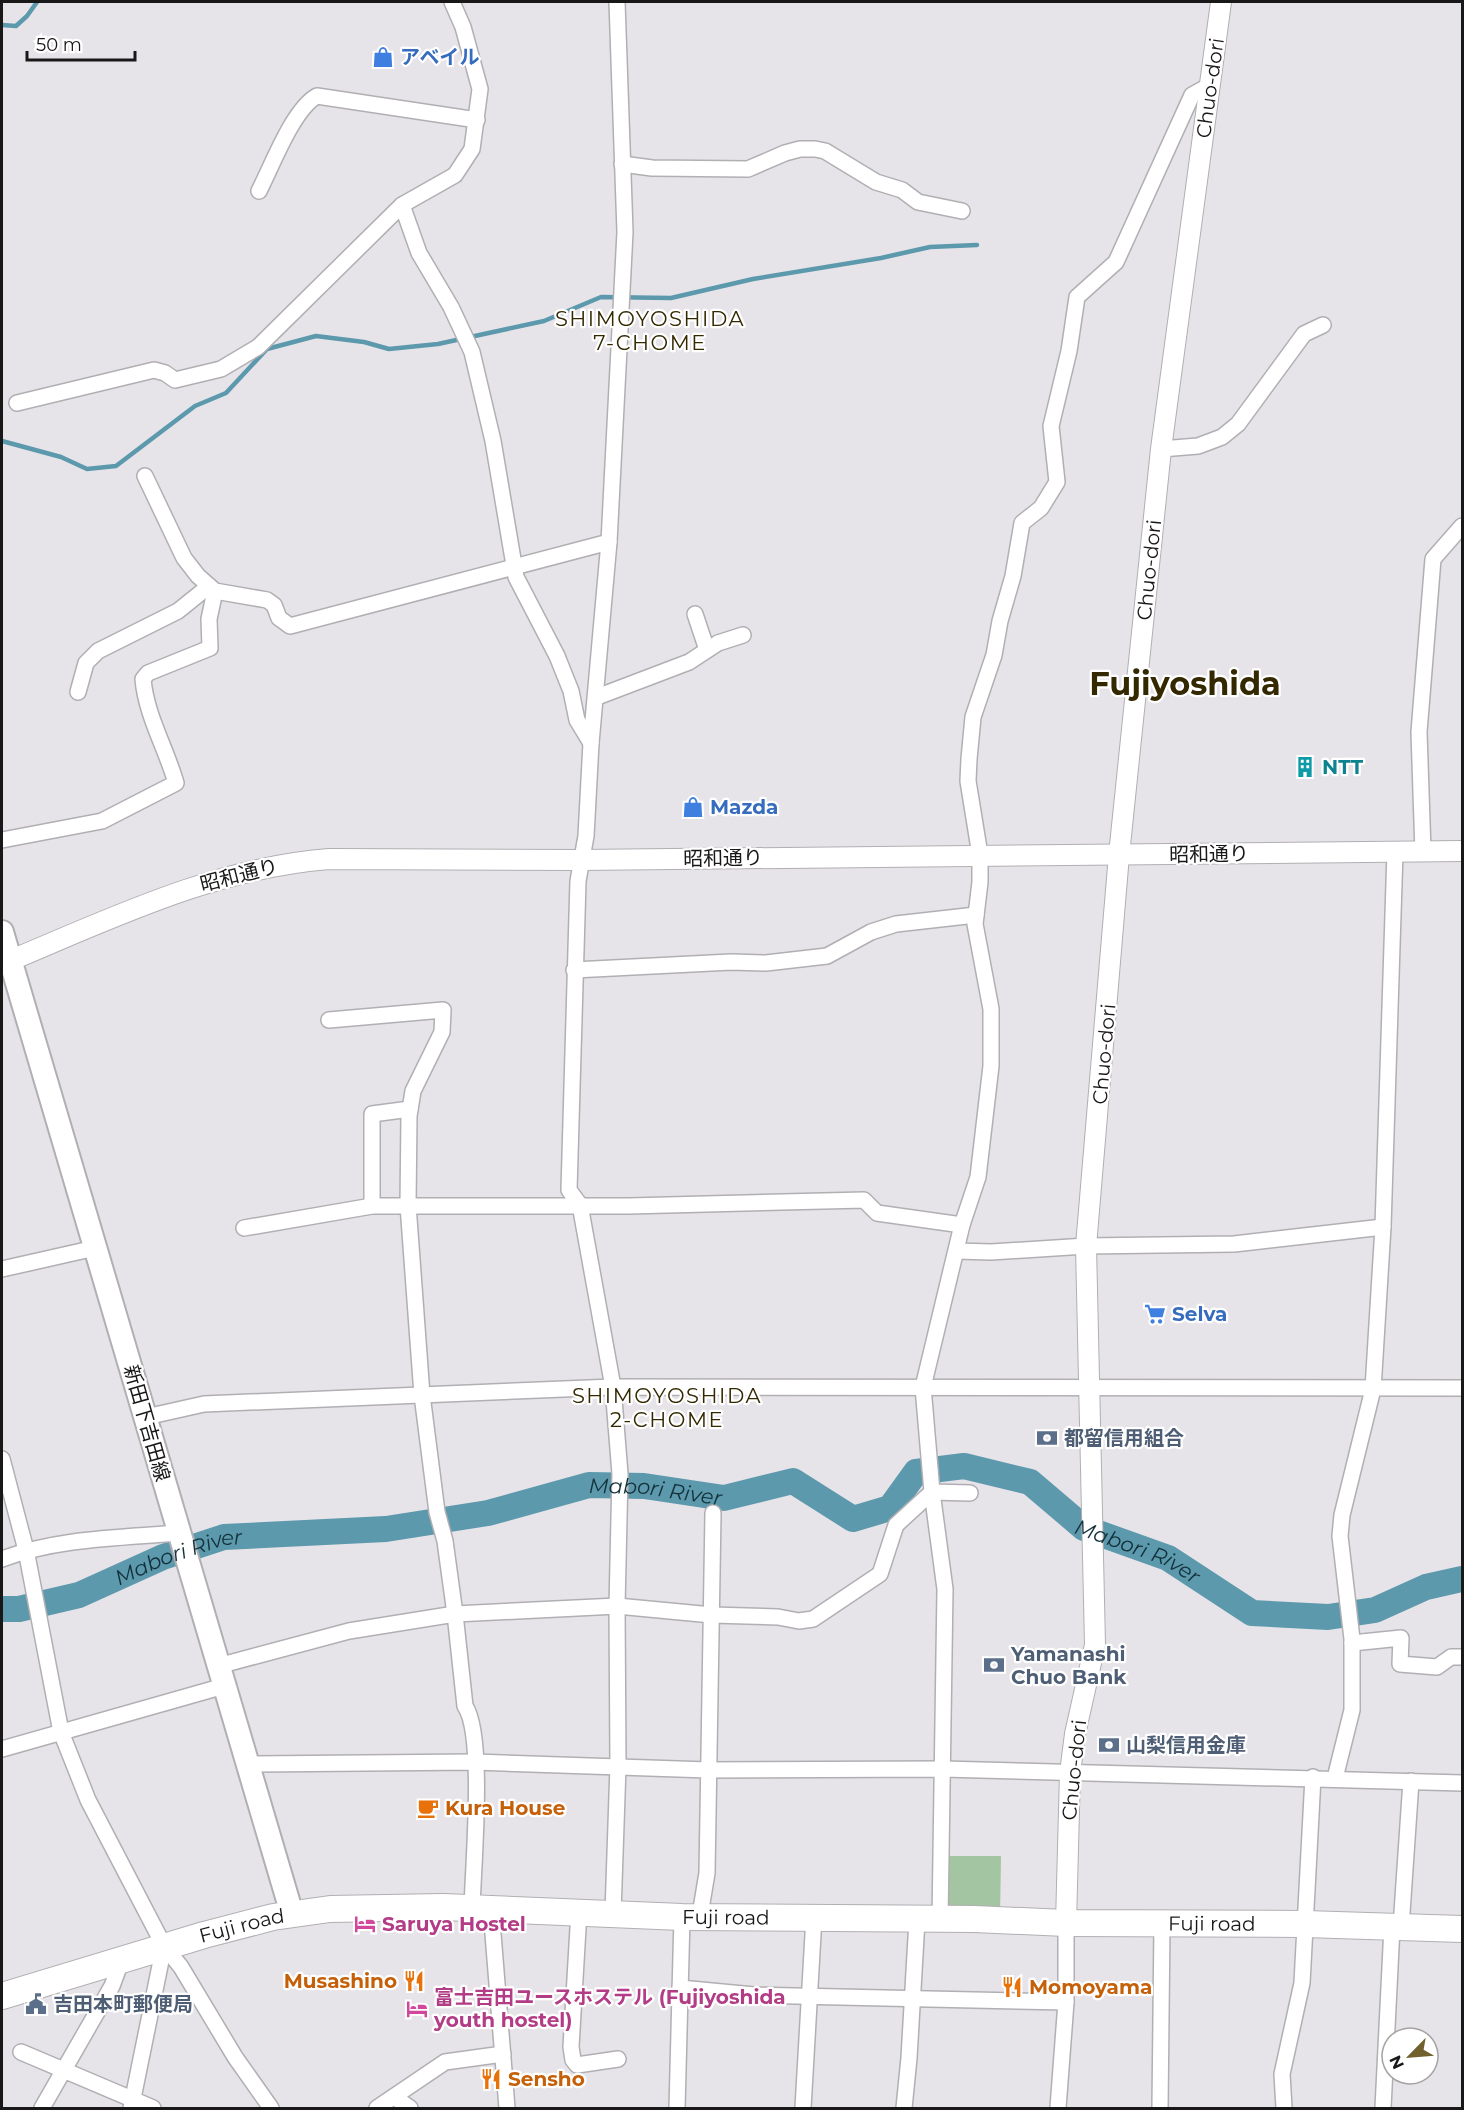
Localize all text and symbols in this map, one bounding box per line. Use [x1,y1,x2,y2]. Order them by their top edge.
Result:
scale bar [27,24,135,62]
text: 50 m [36,34,82,56]
street label: Chuo-dori [1191,36,1229,140]
shop icon: アベイル [371,45,395,69]
place label: アベイル [400,45,480,69]
district label: SHIMOYOSHIDA 7-CHOME [555,306,745,355]
street label: Chuo-dori [1132,518,1166,622]
district label: Fujiyoshida [1089,664,1281,703]
building icon: NTT [1293,755,1317,779]
place label: NTT [1322,755,1364,779]
shop icon: Mazda [681,795,705,819]
place label: Mazda [710,795,778,819]
street label: 昭和通り [1169,841,1249,867]
street label: 昭和通り [683,845,763,871]
street label: 昭和通り [197,854,281,896]
street label: Chuo-dori [1088,1003,1120,1105]
supermarket icon: Selva [1143,1302,1167,1326]
place label: Selva [1172,1302,1227,1326]
street label: 新田下吉田線 [119,1362,175,1484]
district label: SHIMOYOSHIDA 2-CHOME [572,1383,762,1432]
bank icon: 都留信用組合 [1035,1426,1059,1450]
place label: 都留信用組合 [1064,1426,1184,1450]
water label: Mabori River [588,1472,724,1510]
water label: Mabori River [1072,1513,1206,1589]
water label: Mabori River [111,1524,243,1590]
place label: Yamanashi Chuo Bank [1010,1642,1127,1689]
bank icon: Yamanashi Chuo Bank [982,1653,1006,1677]
street label: Chuo-dori [1057,1718,1091,1822]
bank icon: 山梨信用金庫 [1097,1733,1121,1757]
place label: 山梨信用金庫 [1126,1733,1246,1757]
cafe icon: Kura House [416,1796,440,1820]
place label: Kura House [445,1796,565,1820]
street label: Fuji road [196,1904,286,1948]
street label: Fuji road [682,1905,770,1930]
street label: Fuji road [1168,1911,1256,1936]
hotel icon: Saruya Hostel [353,1912,377,1936]
place label: Saruya Hostel [382,1912,526,1936]
place label: Musashino [284,1969,397,1993]
restaurant icon: Musashino [402,1969,426,1993]
restaurant icon: Momoyama [1000,1975,1024,1999]
place label: Momoyama [1029,1975,1152,1999]
place label: 富士吉田ユースホステル (Fujiyoshida youth hostel) [433,1985,786,2032]
public building icon: 吉田本町郵便局 [24,1992,48,2016]
place label: 吉田本町郵便局 [53,1992,193,2016]
hotel icon: 富士吉田ユースホステル (Fujiyoshida youth hostel) [405,1997,429,2021]
north arrow [1380,2026,1440,2086]
text: N [1386,2052,1408,2072]
restaurant icon: Sensho [479,2067,503,2091]
place label: Sensho [508,2067,585,2091]

